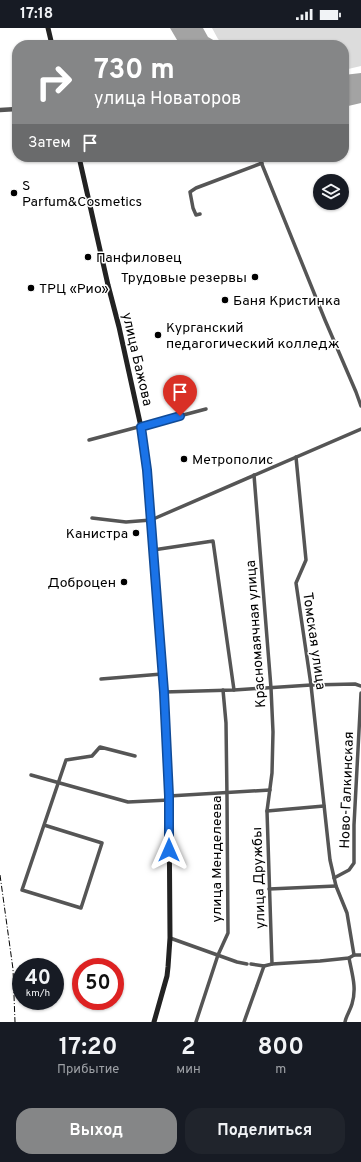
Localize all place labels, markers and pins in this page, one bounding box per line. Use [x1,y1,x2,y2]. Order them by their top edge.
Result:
place label: S Parfum&Cosmetics [22,178,142,211]
marker: S Parfum&Cosmetics [9,188,19,198]
place label: Панфиловец [96,250,182,267]
marker: Панфиловец [83,252,93,262]
place label: Трудовые резервы [121,270,247,287]
marker: Трудовые резервы [250,272,260,282]
place label: ТРЦ «Рио» [39,281,109,298]
marker: ТРЦ «Рио» [26,283,36,293]
place label: Баня Кристинка [233,293,340,310]
marker: Баня Кристинка [220,295,230,305]
place label: Курганский педагогический колледж [166,320,340,353]
marker: Курганский педагогический колледж [153,330,163,340]
pin [163,375,197,416]
place label: Метрополис [192,452,273,469]
marker: Метрополис [179,454,189,464]
place label: Канистра [66,526,128,543]
marker: Канистра [131,528,141,538]
place label: Доброцен [48,575,116,592]
marker: Доброцен [119,577,129,587]

